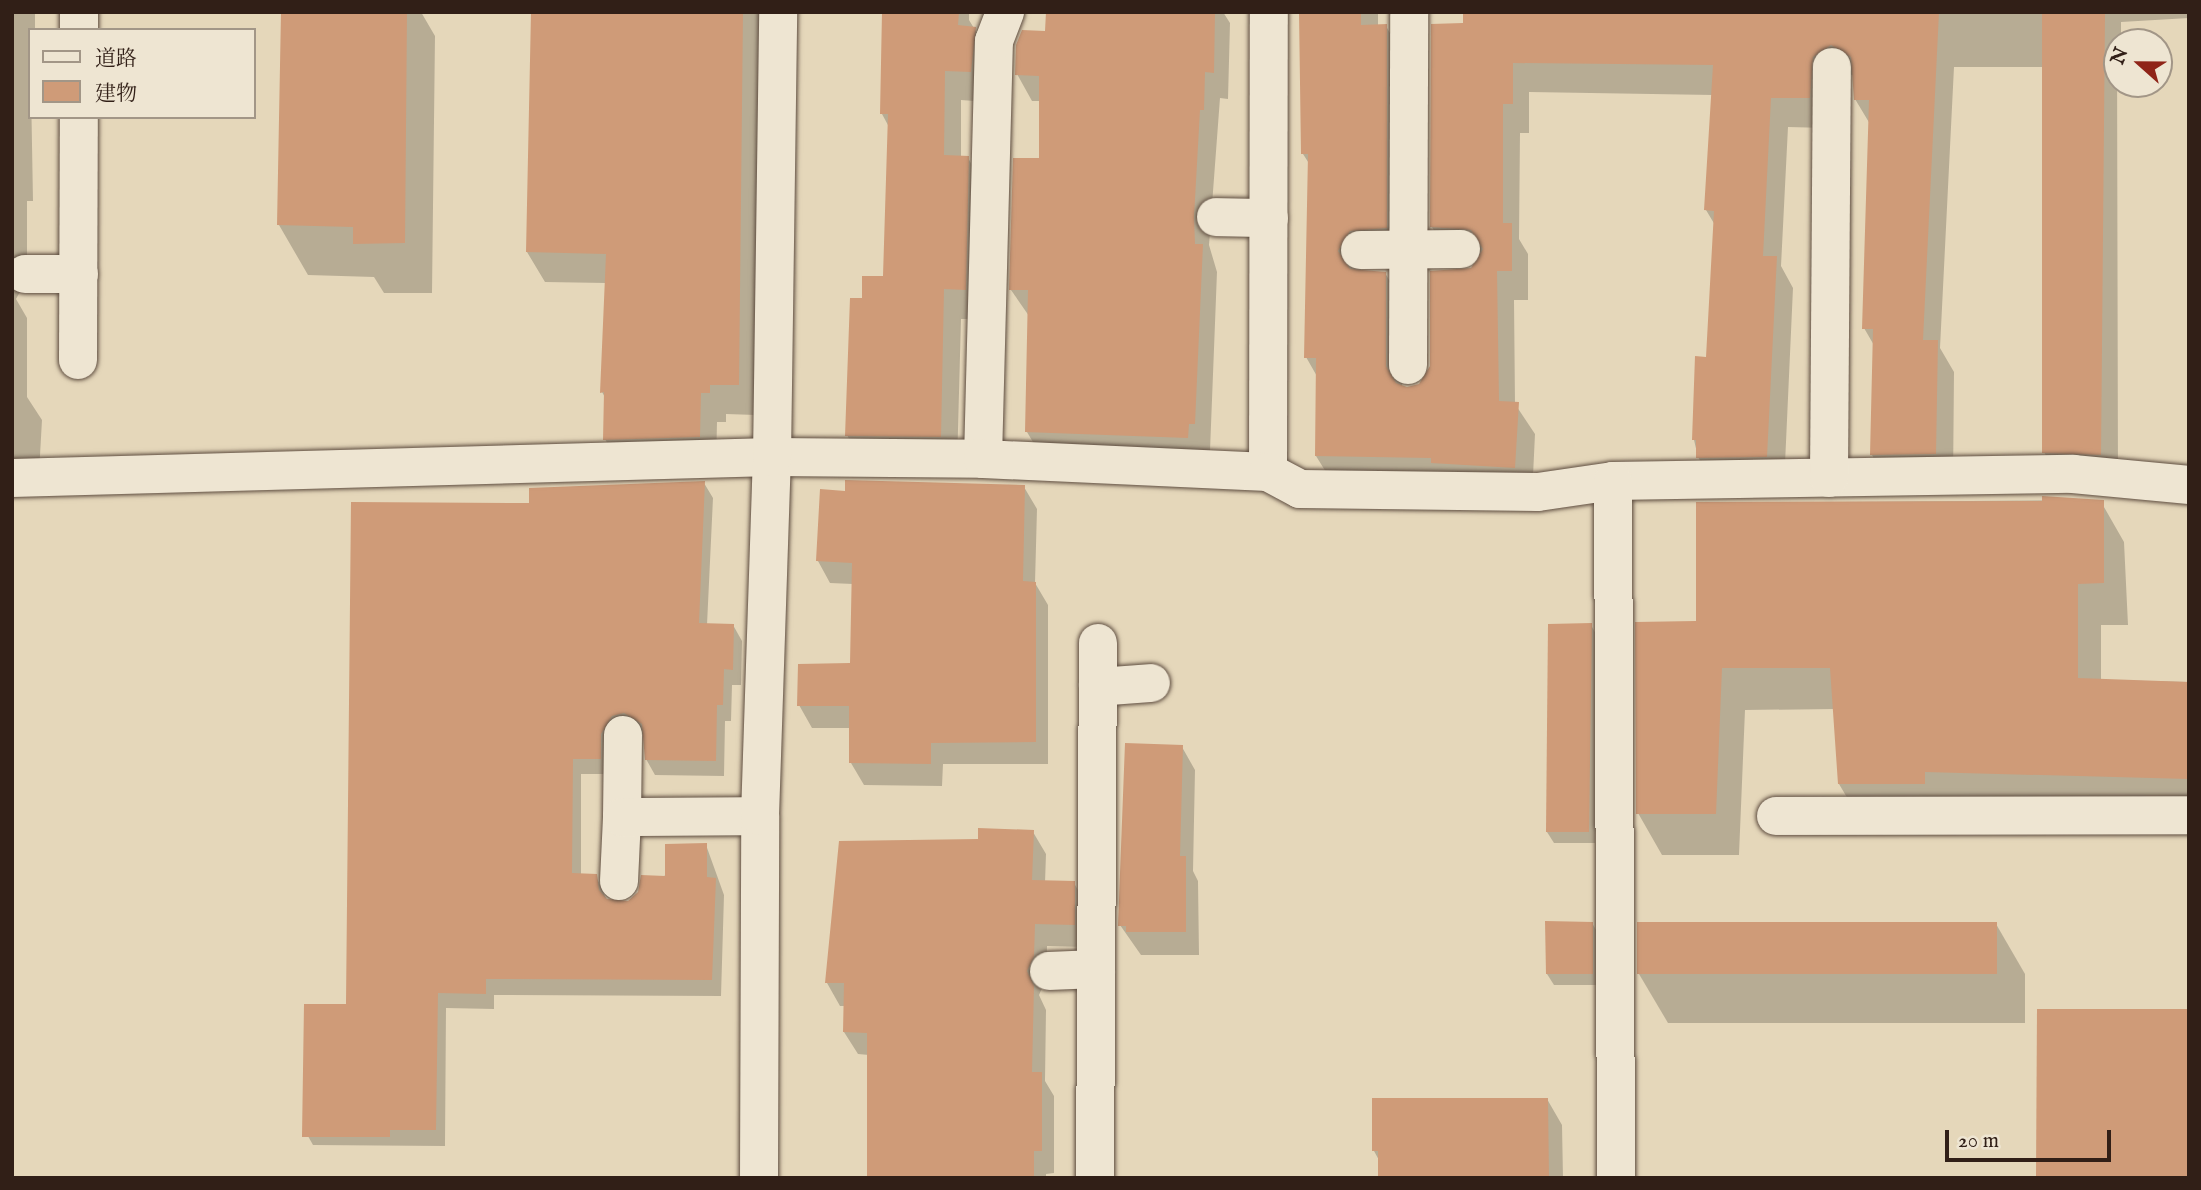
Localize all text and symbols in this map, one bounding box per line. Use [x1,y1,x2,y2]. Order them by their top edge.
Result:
legend [28,28,256,119]
north arrow [2103,28,2173,98]
text: N [2106,44,2134,68]
text: 道路 [95,46,137,73]
text: 建物 [95,81,137,108]
scale bar [1949,1116,2115,1160]
text: 20 m [1958,1128,1999,1155]

